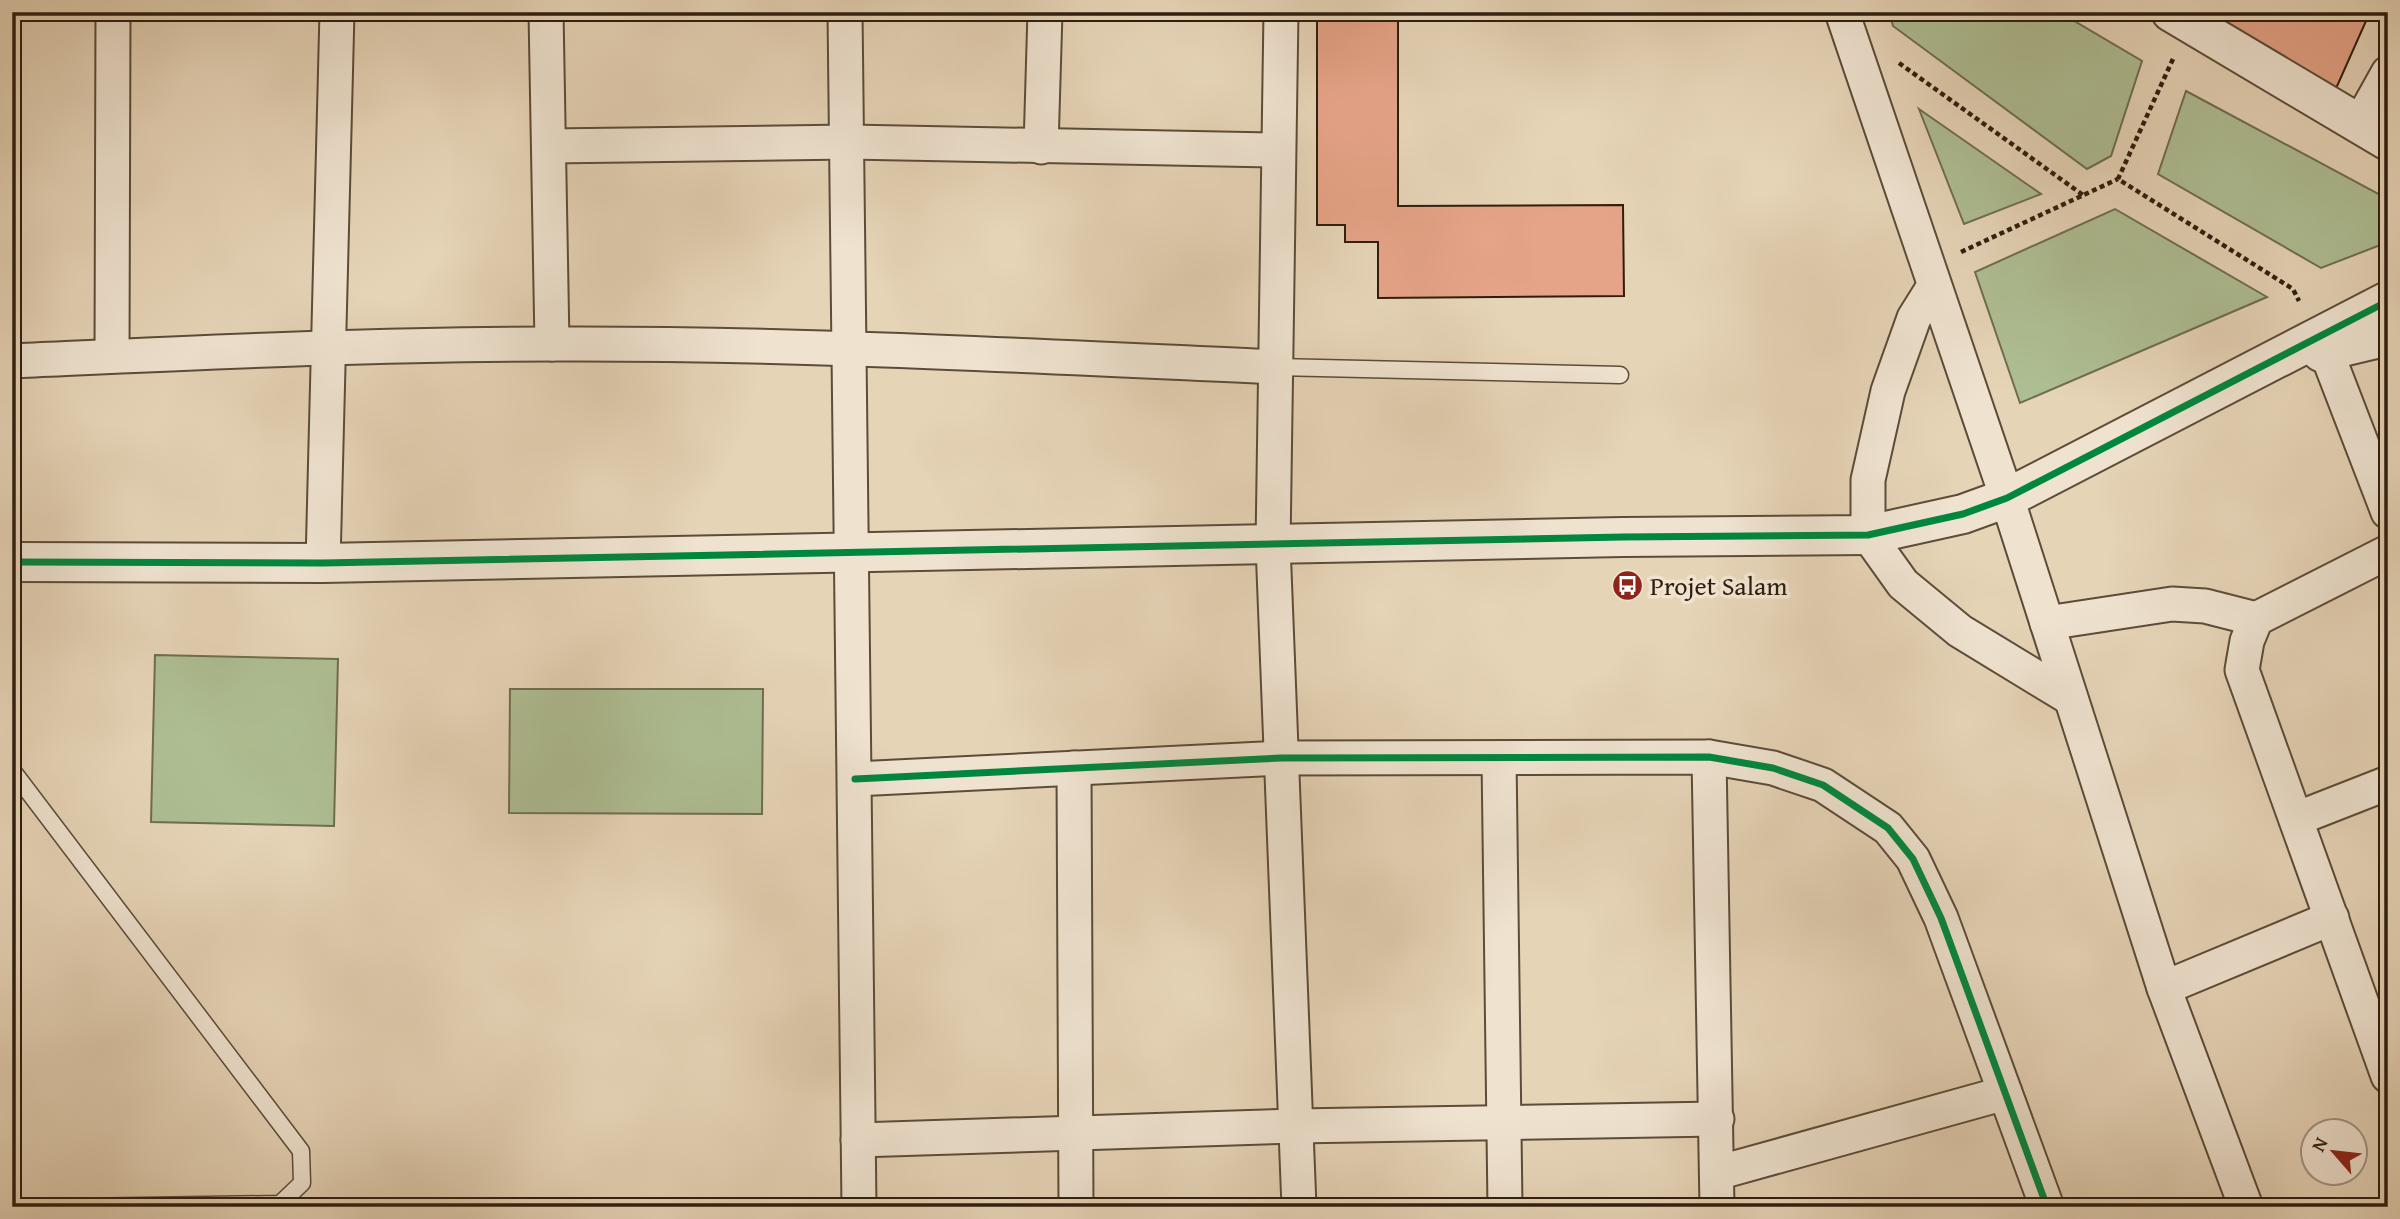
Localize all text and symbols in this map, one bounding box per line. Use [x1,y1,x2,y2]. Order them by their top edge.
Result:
place label: Projet Salam [1650,566,1787,605]
bus stop icon: Projet Salam [1610,568,1644,602]
north arrow [2298,1118,2368,1188]
text: N [2304,1132,2334,1156]

